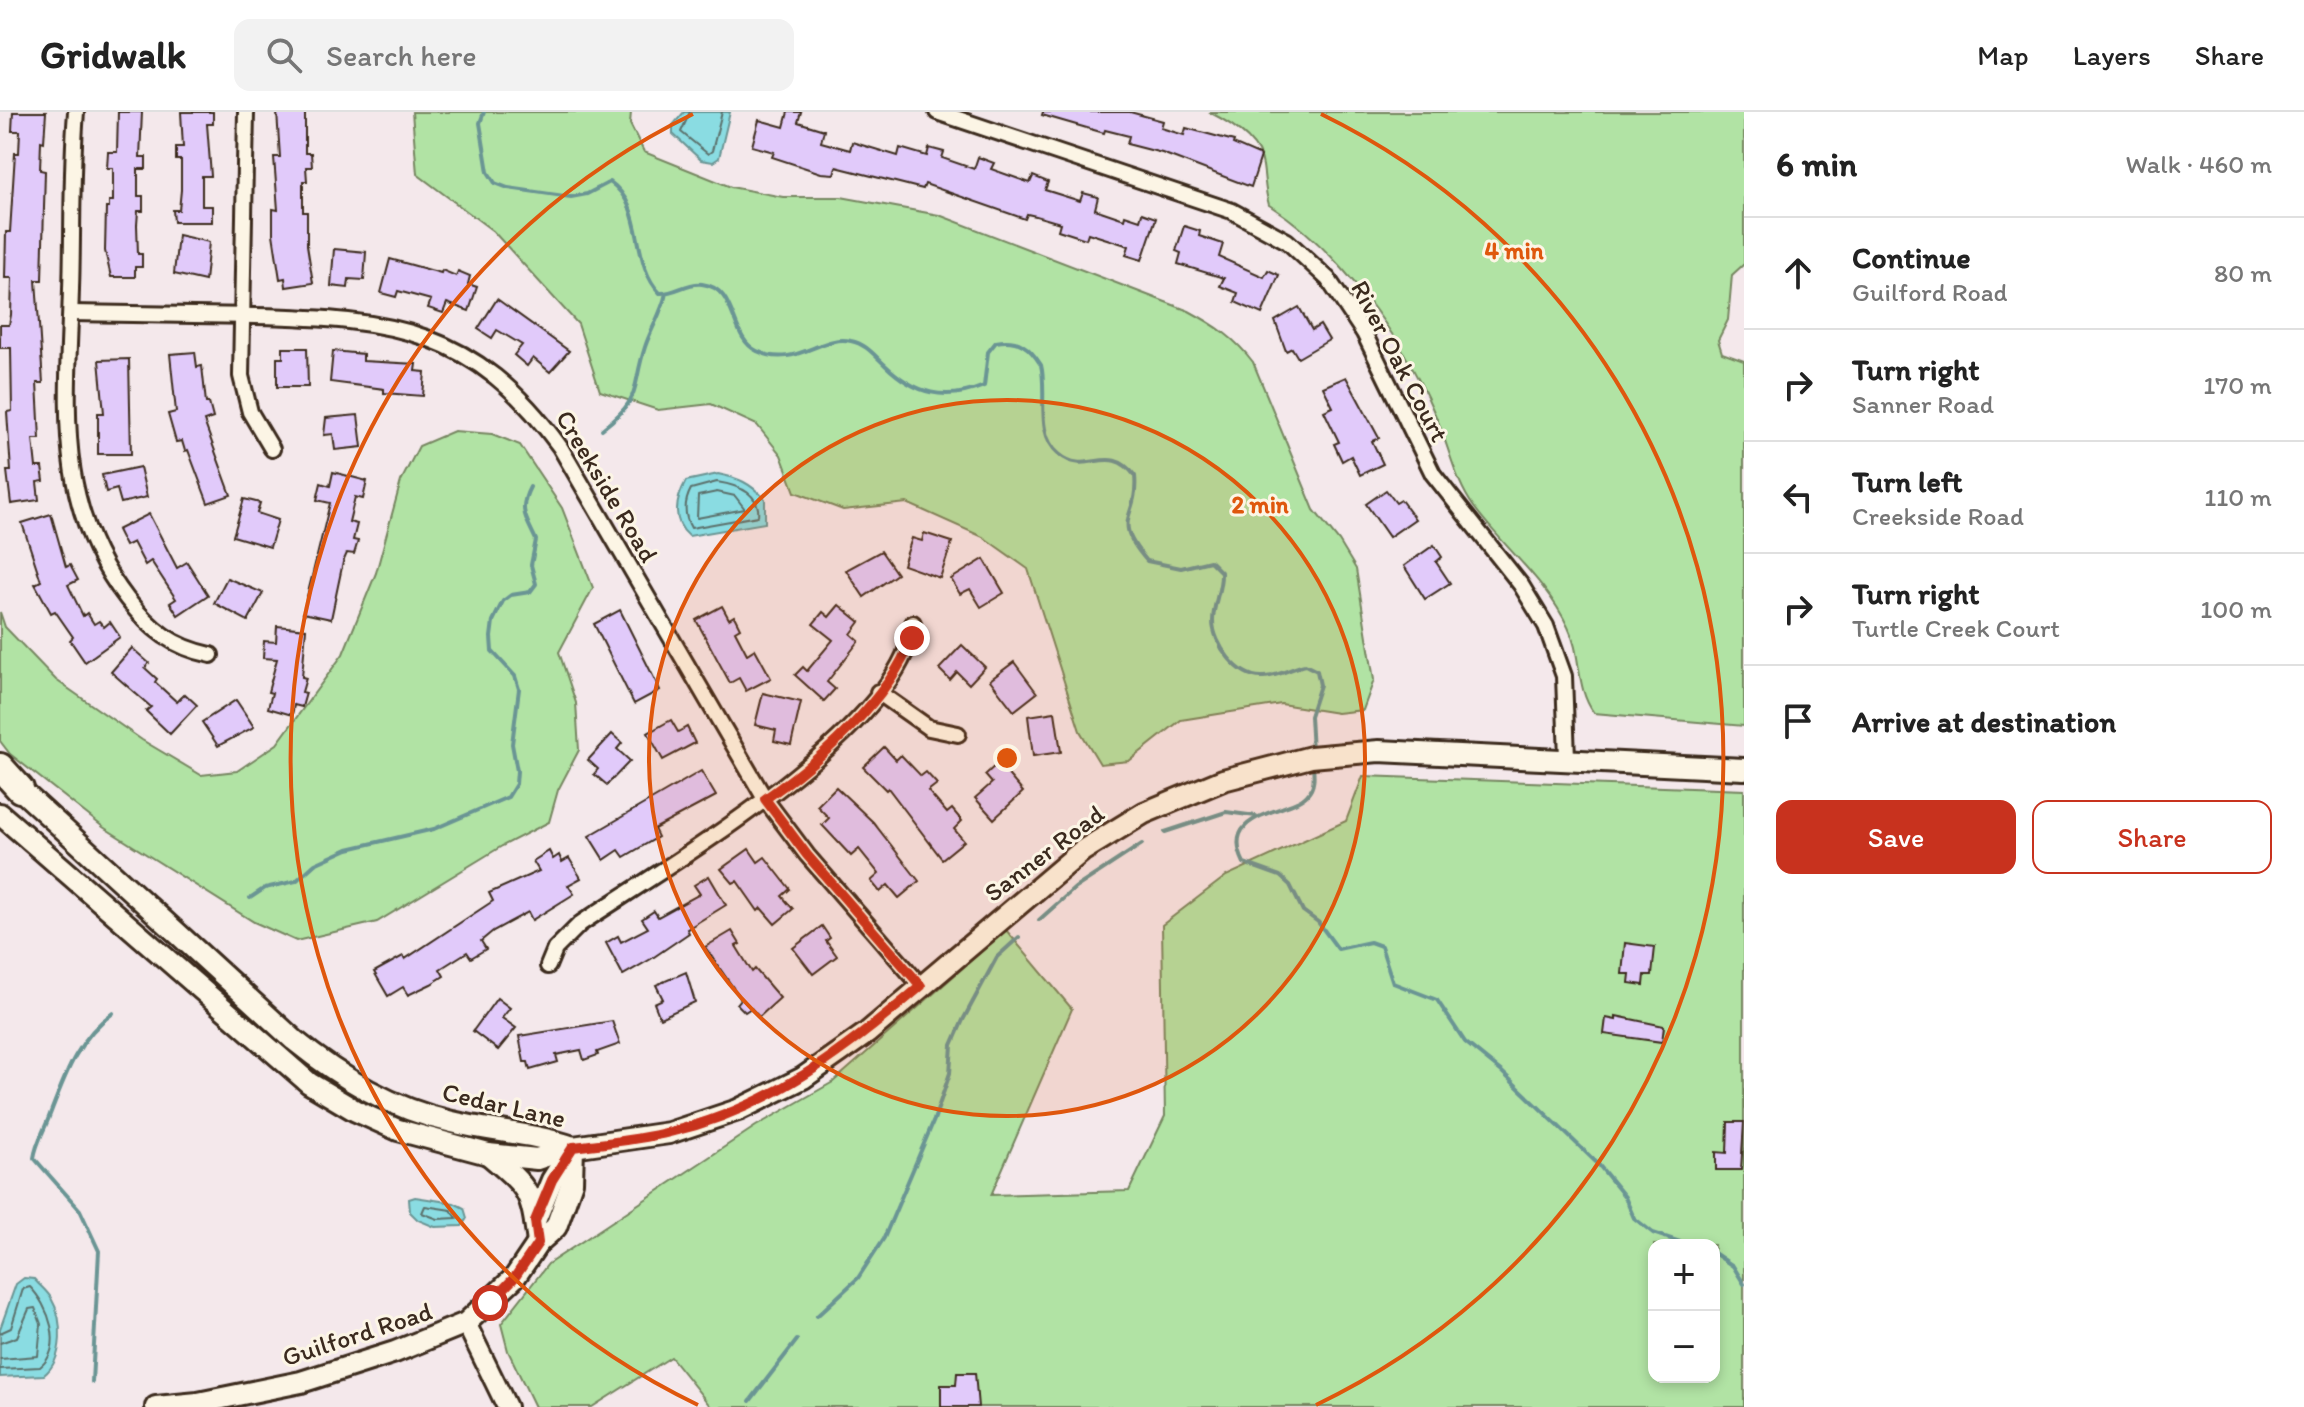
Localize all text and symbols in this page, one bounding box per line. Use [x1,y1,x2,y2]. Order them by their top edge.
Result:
search box [234,19,794,91]
text: Gridwalk [40,32,186,78]
icon: search [262,33,306,77]
text: Search here [326,37,477,74]
text: Map [1977,38,2029,72]
text: Layers [2073,38,2151,72]
text: Share [2195,38,2264,72]
text: 6 min [1776,144,1857,185]
text: Walk · 460 m [2125,148,2272,180]
text: 4 min [1485,236,1544,265]
text: Continue [1852,239,1971,276]
icon: ahead [1776,251,1820,295]
text: 80 m [2214,257,2272,289]
street label: River Oak Court [1344,275,1456,447]
text: Guilford Road [1852,276,2007,308]
text: Turn right [1852,351,1980,388]
icon: right [1776,363,1820,407]
text: 170 m [2203,369,2272,401]
text: Sanner Road [1852,388,1994,420]
street label: Creekside Road [549,404,665,568]
text: Turn left [1852,463,1963,500]
icon: left [1776,475,1820,519]
text: 110 m [2204,481,2272,513]
text: 2 min [1231,490,1289,519]
text: Creekside Road [1852,500,2024,532]
text: Turn right [1852,575,1980,612]
icon: right [1776,587,1820,631]
text: 100 m [2200,593,2272,625]
text: Turtle Creek Court [1852,612,2060,644]
route end [894,620,930,656]
icon: arrive [1776,699,1820,743]
text: Arrive at destination [1852,703,2116,740]
centre of rings [993,744,1021,772]
street label: Sanner Road [978,797,1111,909]
button: Save [1776,800,2016,874]
button: Share [2032,800,2272,874]
street label: Cedar Lane [439,1075,569,1135]
map controls [1648,1239,1720,1383]
button: + [1648,1239,1720,1311]
route start [472,1285,508,1321]
street label: Guilford Road [278,1295,436,1373]
button: − [1648,1311,1720,1383]

